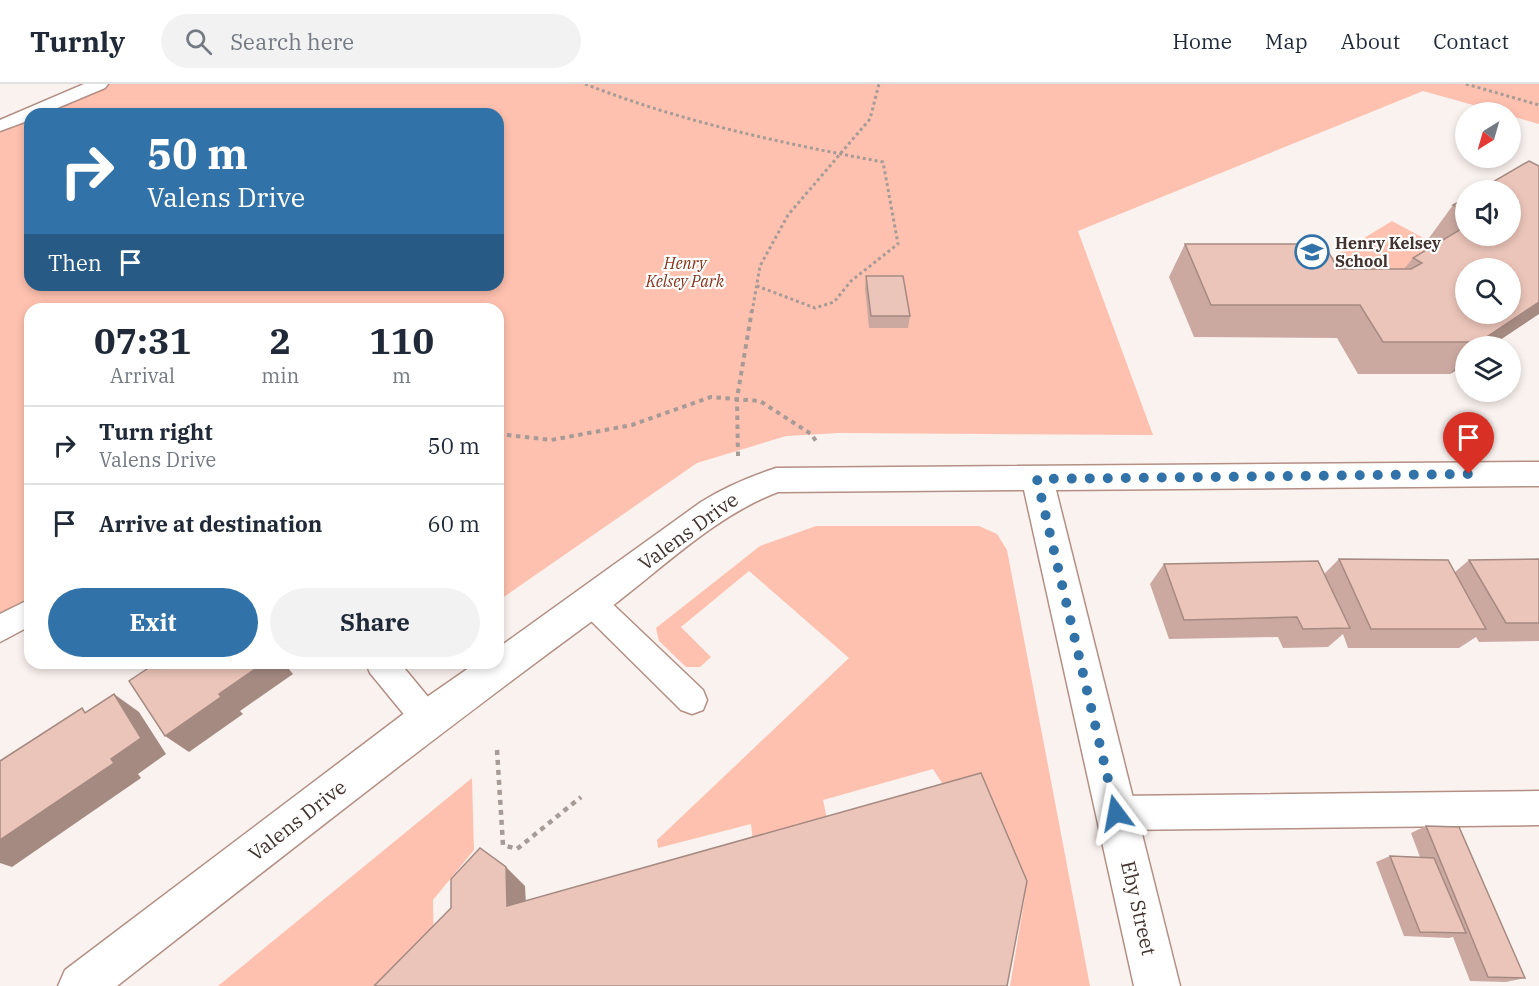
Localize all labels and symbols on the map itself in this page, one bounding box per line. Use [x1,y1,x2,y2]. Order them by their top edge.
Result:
north arrow [1455,102,1521,168]
place label: Henry Kelsey School [1335,233,1442,271]
school or university icon: Henry Kelsey School [1294,234,1330,270]
park label: Henry Kelsey Park [645,253,725,291]
pin [1443,412,1494,474]
street label: Valens Drive [633,486,743,576]
street label: Valens Drive [242,773,352,867]
position arrow [1084,781,1148,845]
street label: Eby Street [1115,858,1163,958]

